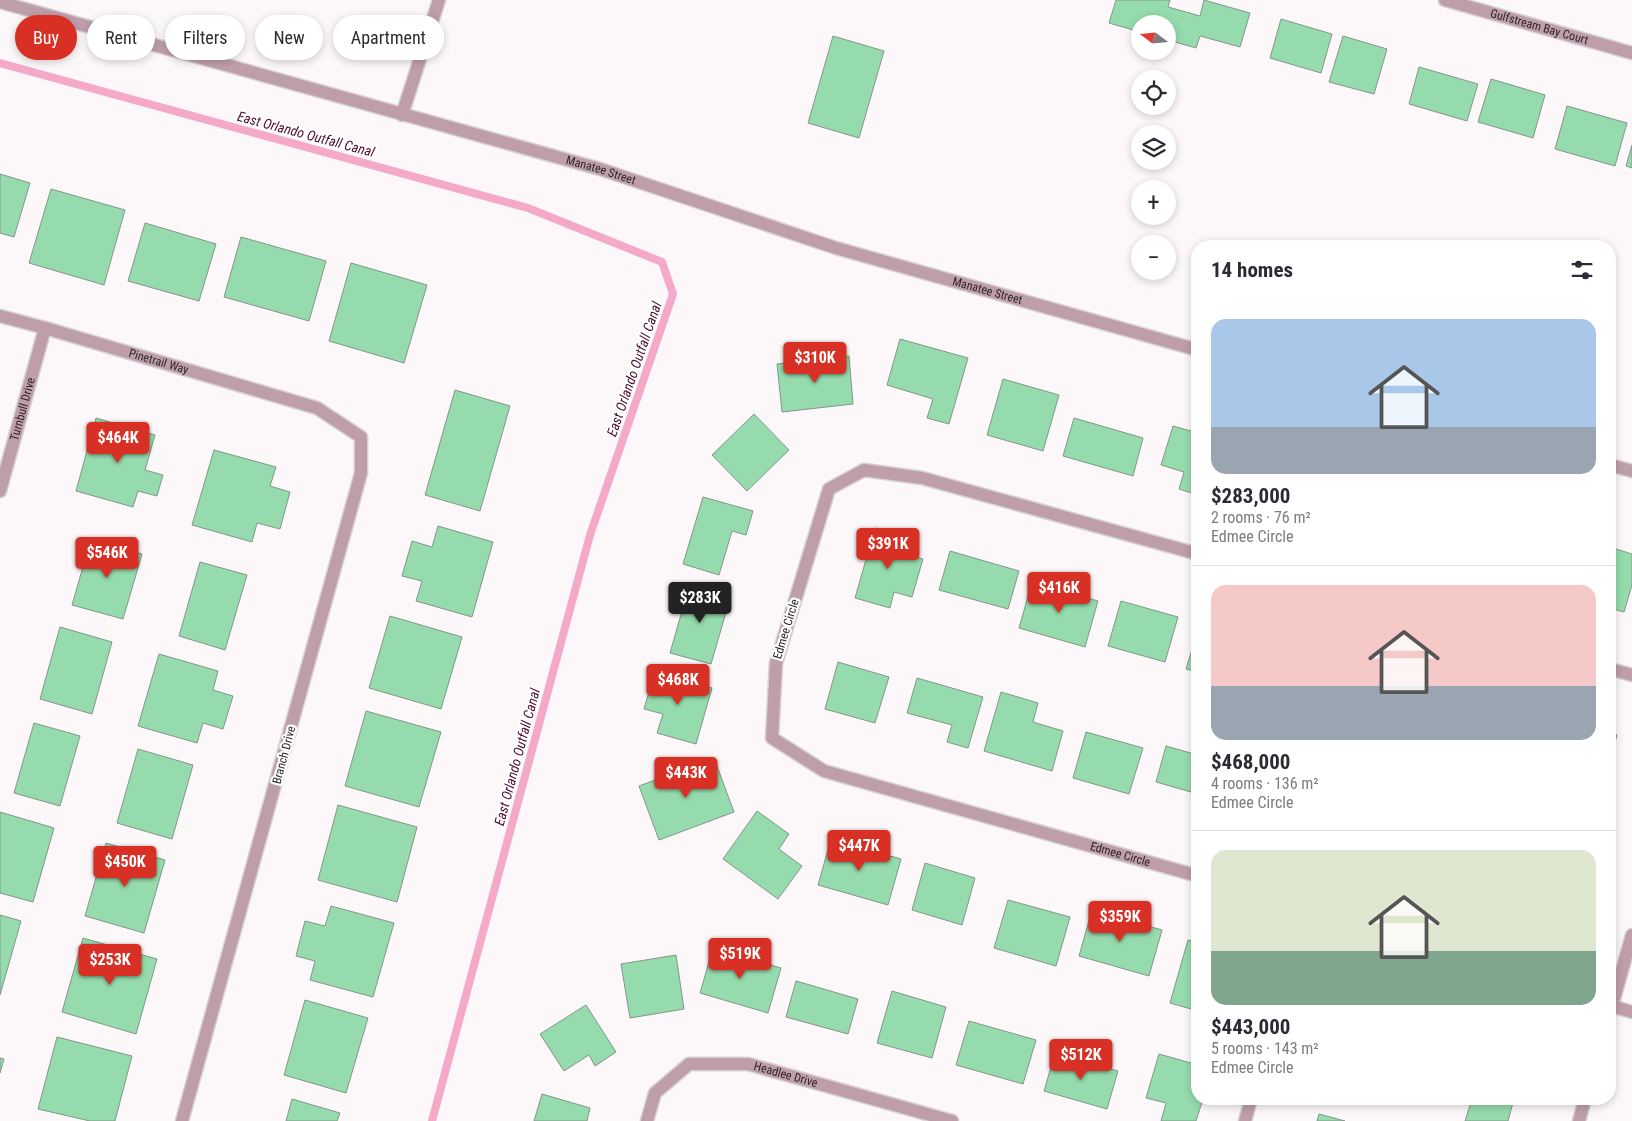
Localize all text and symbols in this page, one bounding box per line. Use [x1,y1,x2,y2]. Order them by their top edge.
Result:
street label: Gulfstream Bay Court [1489,6,1590,47]
chip: Buy [15,15,77,60]
chip: Rent [87,15,155,60]
chip: Filters [165,15,245,60]
chip: New [255,15,323,60]
chip: Apartment [333,15,444,60]
north arrow [1131,15,1176,60]
map controls [1131,15,1176,280]
button: locate [1131,70,1176,115]
water label: East Orlando Outfall Canal [236,108,377,160]
button: layers [1131,125,1176,170]
street label: Manatee Street [565,153,638,188]
button: + [1131,180,1176,225]
button: − [1131,235,1176,280]
icon: filters [1568,256,1596,284]
text: 14 homes [1211,258,1293,282]
street label: Manatee Street [951,274,1024,307]
water label: East Orlando Outfall Canal [603,299,665,438]
pin: $310K [780,342,850,384]
street label: Pinetrail Way [127,346,190,377]
text: $310K [794,348,836,367]
icon: home [1359,352,1449,442]
street label: Turnbull Drive [7,376,38,442]
pin: $464K [83,422,153,464]
text: $464K [97,428,139,447]
text: $283,000 [1211,484,1290,508]
text: 2 rooms · 76 m² [1211,508,1311,527]
text: Edmee Circle [1211,527,1294,546]
pin: $391K [853,528,923,570]
text: $391K [867,534,909,553]
pin: $546K [72,536,142,579]
text: $546K [86,543,128,562]
pin: $416K [1024,572,1094,614]
text: $416K [1038,578,1080,597]
pin: $283K [665,582,735,624]
text: $283K [679,588,721,607]
street label: Edmee Circle [770,597,802,661]
icon: home [1359,617,1449,707]
pin: $468K [643,664,713,706]
text: $468K [657,670,699,689]
water label: East Orlando Outfall Canal [491,686,543,827]
street label: Branch Drive [270,724,299,786]
text: $468,000 [1211,750,1290,774]
pin: $443K [651,756,721,799]
text: $443K [665,763,707,782]
text: 4 rooms · 136 m² [1211,774,1319,793]
text: Edmee Circle [1211,793,1294,812]
pin: $447K [824,830,894,872]
text: $447K [838,836,880,855]
street label: Edmee Circle [1089,839,1152,869]
pin: $450K [90,846,160,888]
text: $450K [104,852,146,871]
icon: home [1359,882,1449,972]
pin: $359K [1085,900,1155,943]
text: $359K [1099,907,1141,926]
pin: $519K [705,938,775,980]
pin: $253K [75,944,145,986]
text: $519K [719,944,761,963]
text: $253K [89,950,131,969]
text: $443,000 [1211,1015,1290,1039]
pin: $512K [1046,1038,1116,1081]
text: 5 rooms · 143 m² [1211,1039,1319,1058]
text: $512K [1060,1045,1102,1064]
text: Edmee Circle [1211,1058,1294,1077]
street label: Headlee Drive [752,1059,820,1090]

